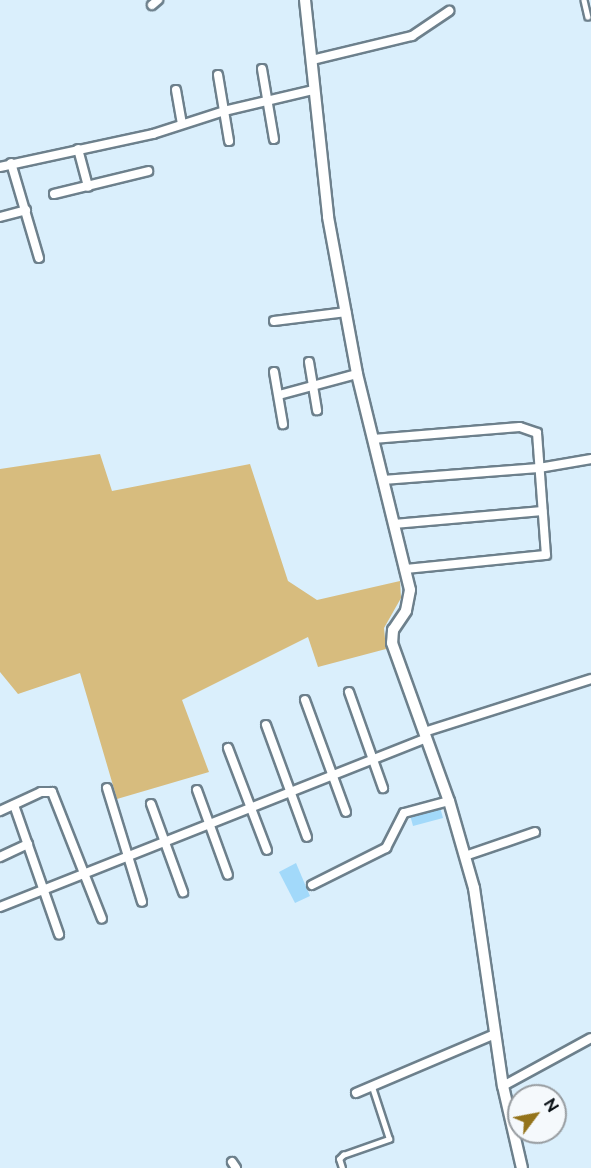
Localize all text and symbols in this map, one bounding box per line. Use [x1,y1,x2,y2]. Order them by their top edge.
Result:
north arrow [507,1084,567,1144]
text: N [540,1095,562,1115]

